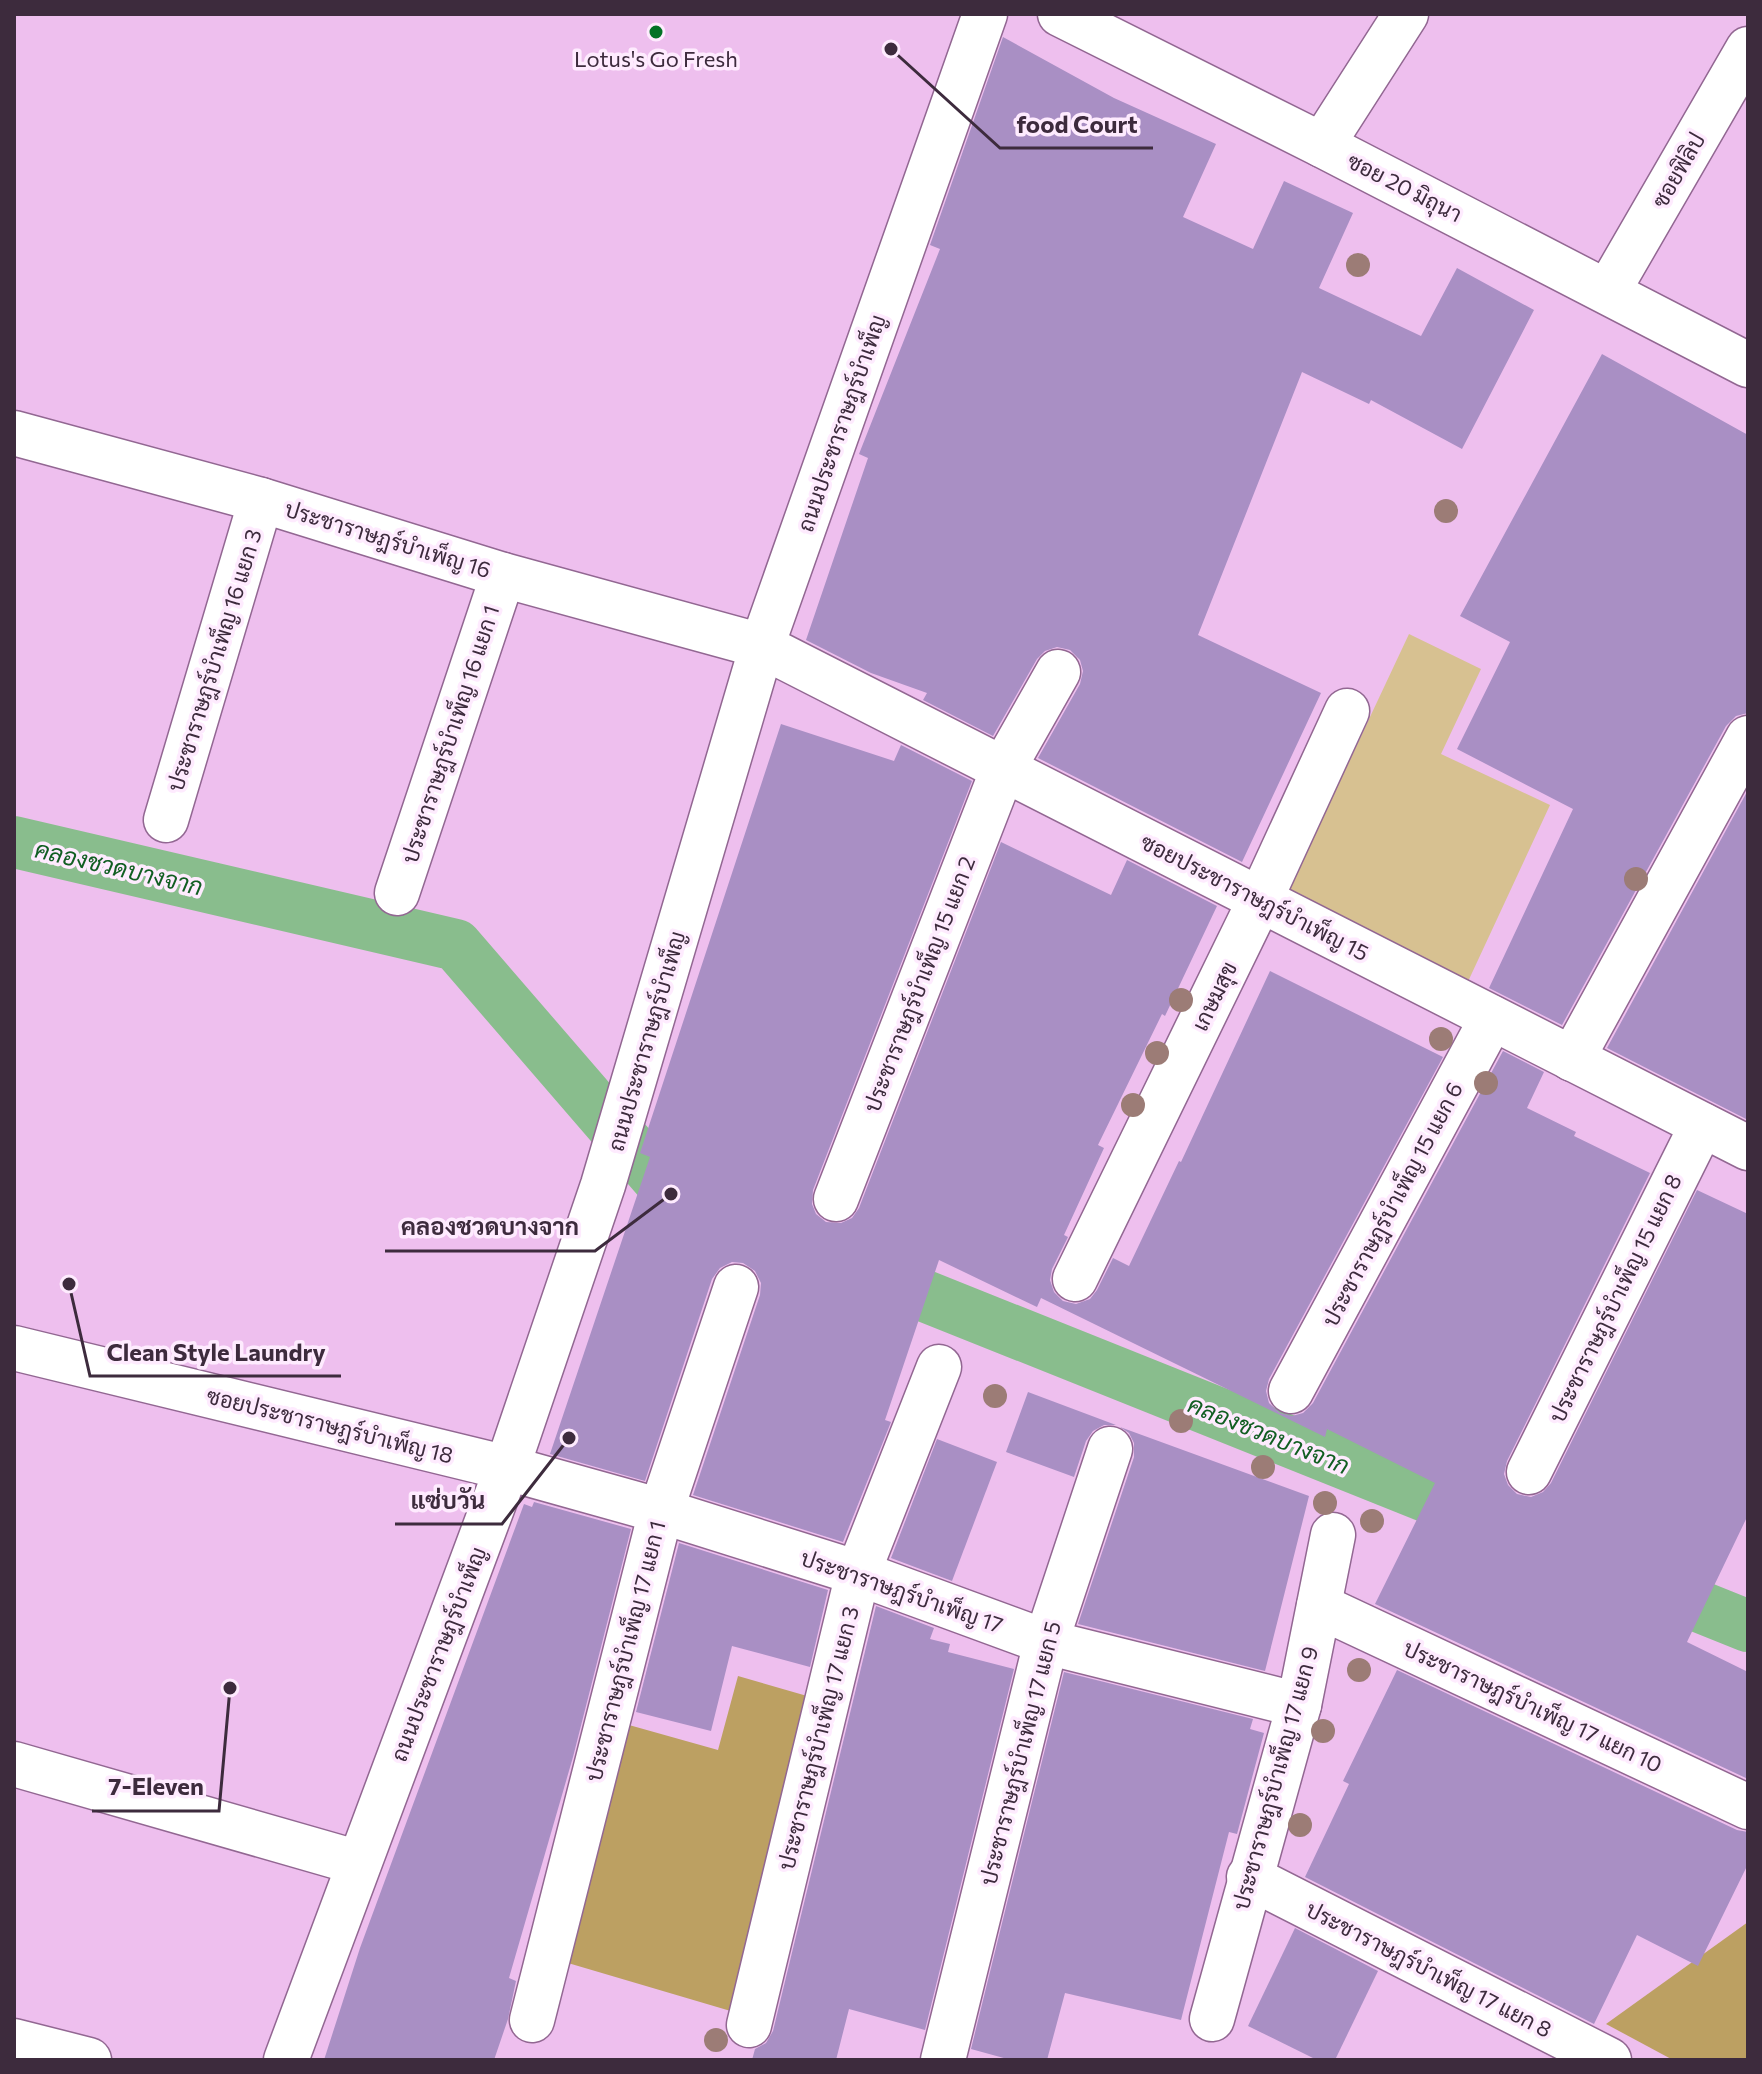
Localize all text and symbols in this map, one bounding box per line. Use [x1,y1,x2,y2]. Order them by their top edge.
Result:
marker: Lotus's Go Fresh [647,23,665,41]
place label: Lotus's Go Fresh [574,45,738,72]
callout: food Court [1000,100,1153,148]
text: food Court [1016,109,1138,138]
street label: ซอยฟิลิป [1646,128,1710,212]
street label: ซอย 20 มิถุนา [1342,147,1467,230]
street label: ถนนประชาราษฎร์บำเพ็ญ [790,311,894,536]
street label: ประชาราษฎร์บำเพ็ญ 16 [281,494,495,586]
street label: ประชาราษฎร์บำเพ็ญ 16 แยก 3 [160,525,270,795]
street label: ประชาราษฎร์บำเพ็ญ 16 แยก 1 [395,601,507,867]
street label: ซอยประชาราษฎร์บำเพ็ญ 15 [1135,827,1374,969]
water label: คลองชวดบางจาก [32,834,206,900]
street label: ประชาราษฎร์บำเพ็ญ 15 แยก 2 [857,852,983,1117]
street label: ถนนประชาราษฎร์บำเพ็ญ [601,928,693,1155]
street label: เกษมสุข [1186,957,1245,1036]
street label: ประชาราษฎร์บำเพ็ญ 15 แยก 6 [1315,1077,1471,1332]
street label: ประชาราษฎร์บำเพ็ญ 15 แยก 8 [1542,1169,1690,1428]
callout: คลองชวดบางจาก [385,1203,595,1251]
text: คลองชวดบางจาก [401,1211,579,1240]
callout: Clean Style Laundry [90,1328,341,1376]
text: Clean Style Laundry [106,1337,326,1366]
street label: ซอยประชาราษฎร์บำเพ็ญ 18 [203,1380,456,1472]
water label: คลองชวดบางจาก [1184,1388,1354,1480]
callout: แซ่บวัน [395,1476,502,1524]
text: แซ่บวัน [411,1485,485,1514]
street label: ประชาราษฎร์บำเพ็ญ 17 แยก 1 [579,1517,673,1785]
street label: ถนนประชาราษฎร์บำเพ็ญ [384,1542,494,1766]
street label: ประชาราษฎร์บำเพ็ญ 17 [796,1543,1007,1641]
street label: ประชาราษฎร์บำเพ็ญ 17 แยก 3 [771,1603,867,1874]
street label: ประชาราษฎร์บำเพ็ญ 17 แยก 5 [973,1618,1069,1889]
street label: ประชาราษฎร์บำเพ็ญ 17 แยก 10 [1398,1633,1667,1781]
street label: ประชาราษฎร์บำเพ็ญ 17 แยก 9 [1226,1643,1326,1914]
callout: 7-Eleven [92,1763,219,1811]
text: 7-Eleven [108,1771,204,1800]
street label: ประชาราษฎร์บำเพ็ญ 17 แยก 8 [1300,1894,1557,2045]

